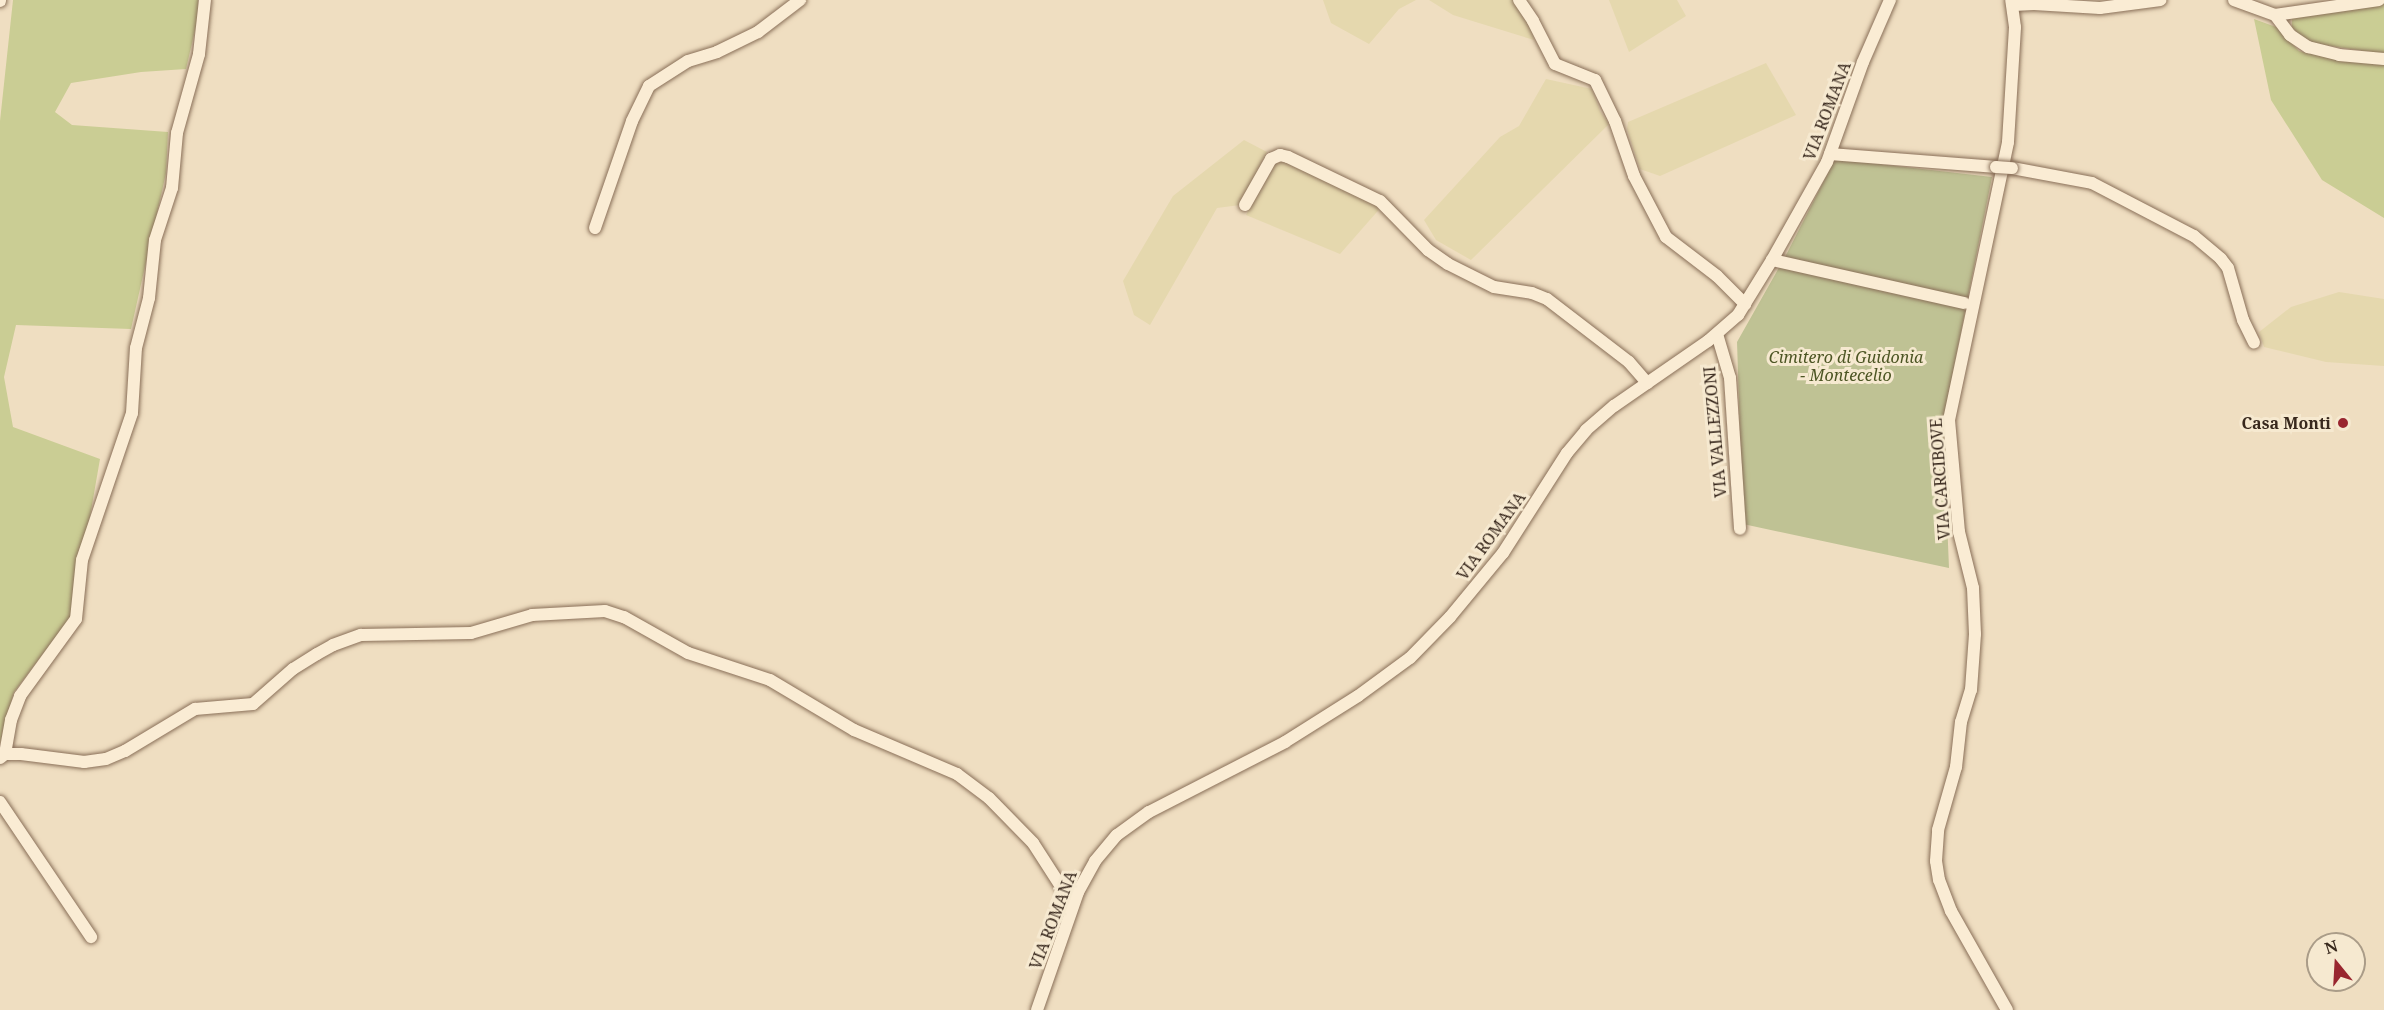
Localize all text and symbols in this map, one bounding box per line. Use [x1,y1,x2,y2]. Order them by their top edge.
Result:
street label: VIA ROMANA [1799,59,1855,163]
park label: Cimitero di Guidonia - Montecelio [1769,347,1923,385]
street label: VIA VALLEZZONI [1700,366,1730,498]
place label: Casa Monti [2241,413,2331,433]
marker: Casa Monti [2336,416,2350,430]
street label: VIA CARCIBOVE [1926,418,1954,540]
street label: VIA ROMANA [1453,488,1529,584]
street label: VIA ROMANA [1025,868,1081,972]
north arrow [2306,932,2366,992]
text: N [2322,934,2340,959]

